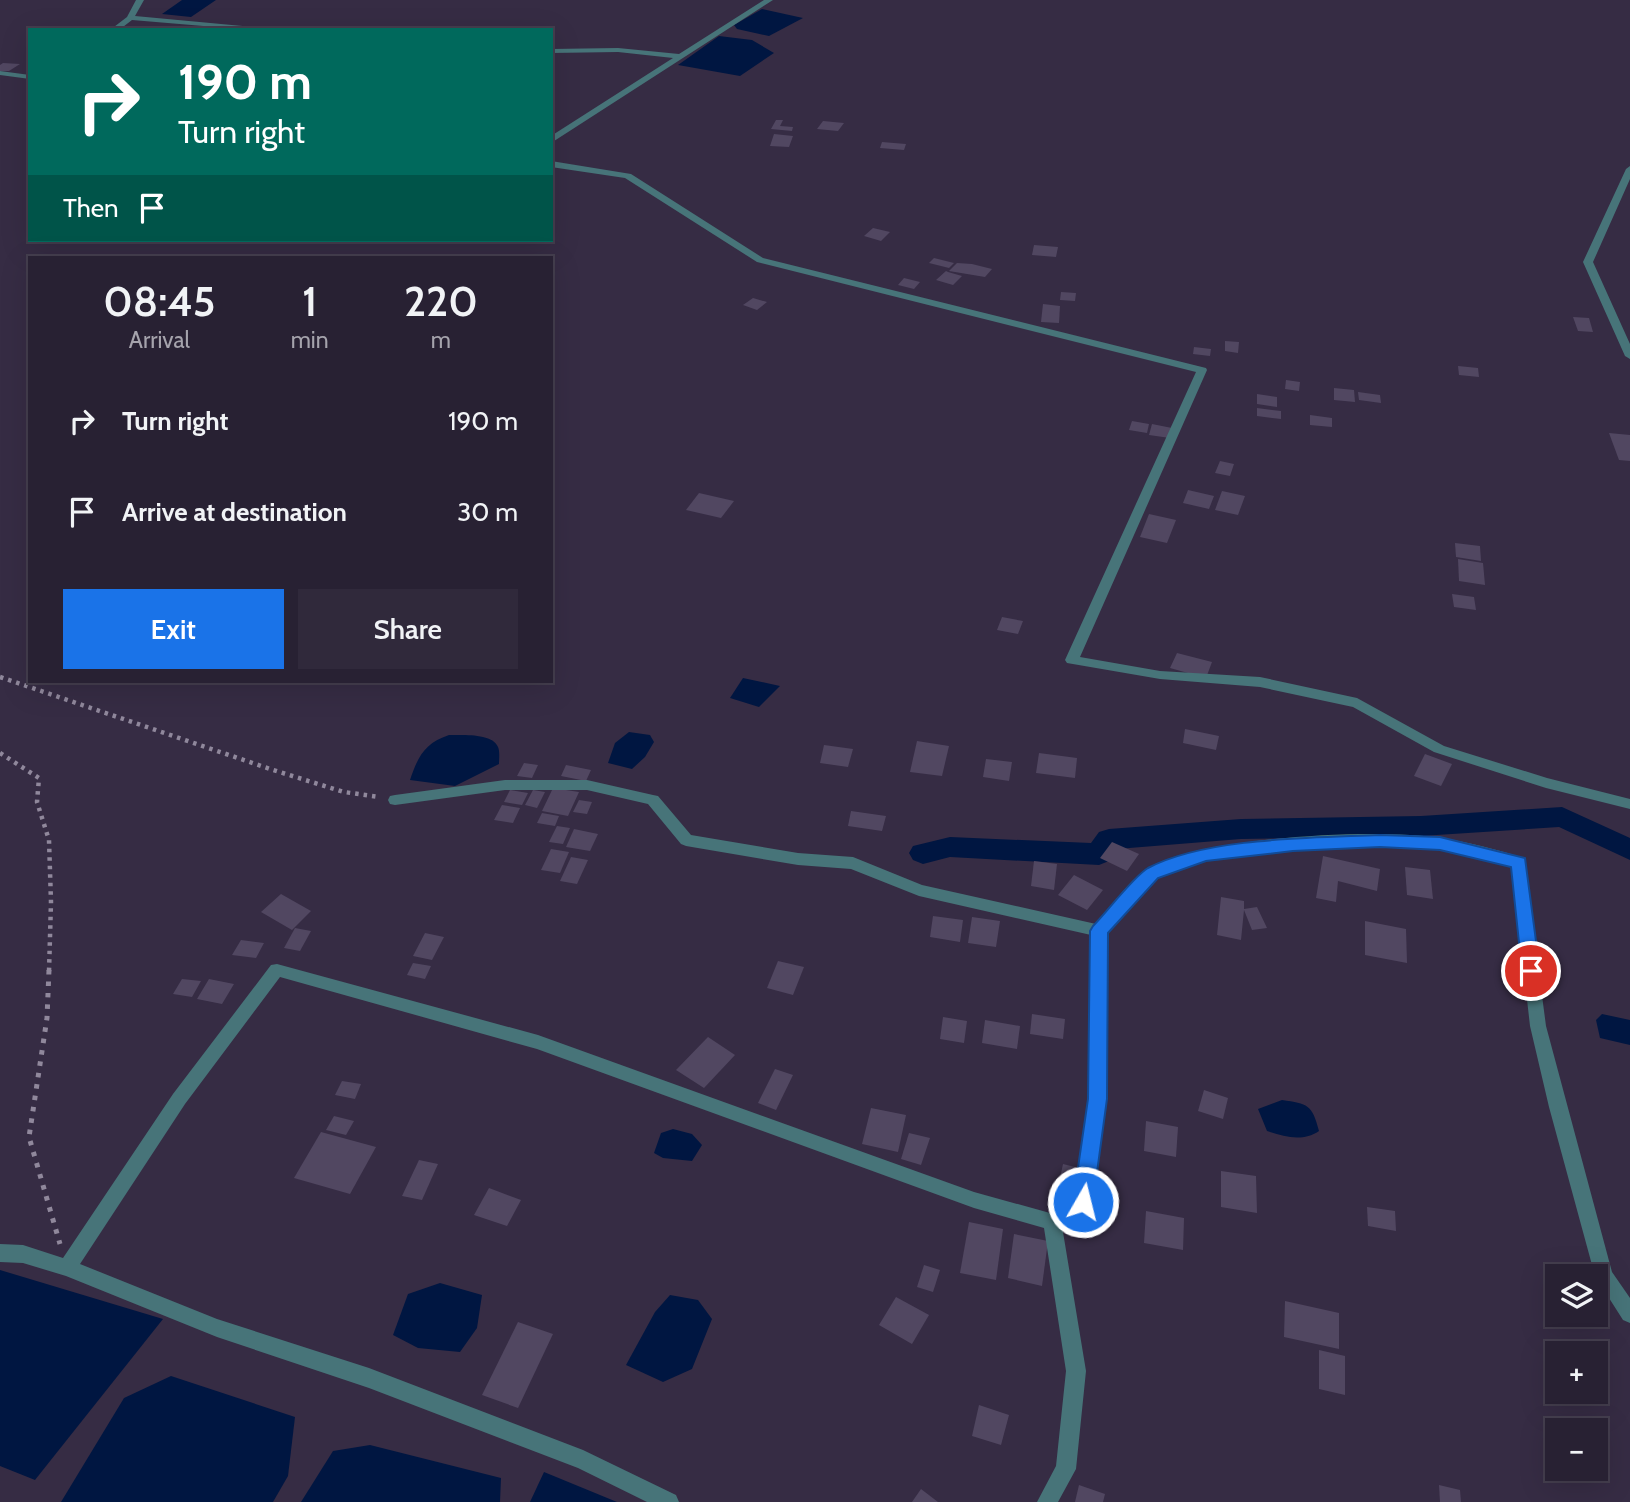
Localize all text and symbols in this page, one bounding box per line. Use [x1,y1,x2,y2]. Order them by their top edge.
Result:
text: 190 m [178,52,312,111]
icon: right [63,56,154,147]
text: Turn right [178,112,305,151]
icon: arrive [133,189,171,227]
text: Then [63,192,119,224]
text: 08:45 [103,275,215,327]
text: 1 [302,275,317,327]
text: 220 [404,275,478,327]
text: Arrival [129,326,190,354]
text: min [291,326,329,354]
text: m [431,326,451,354]
icon: right [63,402,101,440]
text: Turn right [122,405,228,437]
text: 190 m [448,405,518,437]
icon: arrive [63,493,101,531]
text: Arrive at destination [122,496,347,528]
text: 30 m [457,496,518,528]
button: Exit [63,589,284,669]
button: Share [298,589,518,669]
pin [1501,941,1561,1001]
icon: arrive [1512,952,1550,990]
position arrow [1046,1165,1120,1239]
map controls [1545,1264,1608,1481]
button: layers [1545,1264,1608,1327]
button: + [1545,1341,1608,1404]
button: − [1545,1418,1608,1481]

